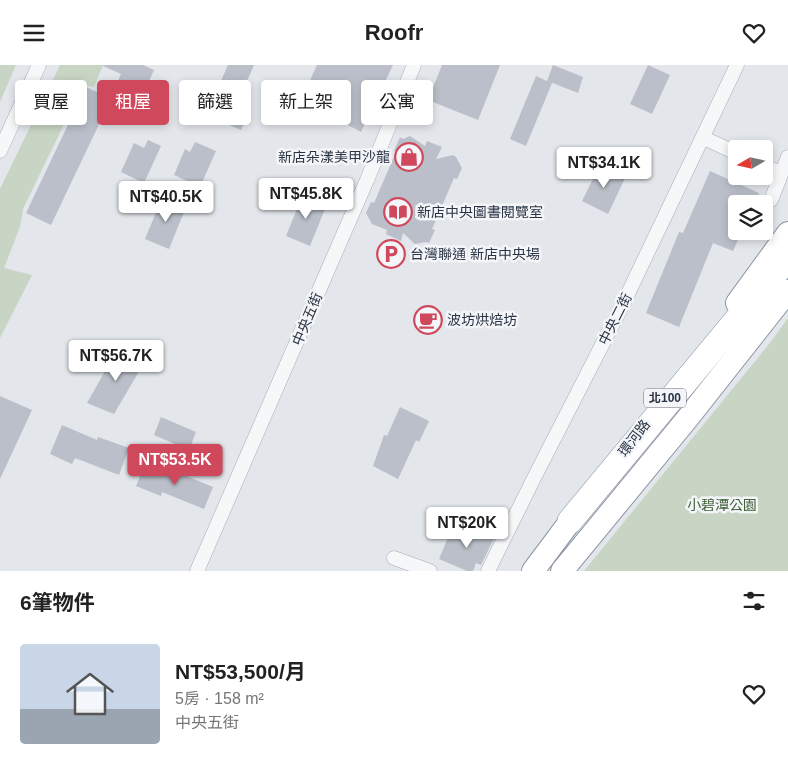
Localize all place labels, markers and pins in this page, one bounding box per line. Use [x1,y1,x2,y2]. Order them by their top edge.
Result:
shop icon: 新店朵漾美甲沙龍 [394,142,424,172]
pin: NT$34.1K [552,147,656,189]
place label: 新店朵漾美甲沙龍 [278,149,390,165]
pin: NT$45.8K [254,177,358,220]
pin: NT$40.5K [114,181,218,223]
library icon: 新店中央圖書閱覽室 [383,197,413,227]
place label: 新店中央圖書閱覽室 [417,204,543,220]
parking icon: 台灣聯通 新店中央場 [376,239,406,269]
place label: 台灣聯通 新店中央場 [410,246,540,262]
cafe icon: 波坊烘焙坊 [413,305,443,335]
place label: 波坊烘焙坊 [447,312,517,328]
pin: NT$56.7K [64,339,168,382]
pin: NT$53.5K [123,443,227,486]
pin: NT$20K [426,507,508,549]

